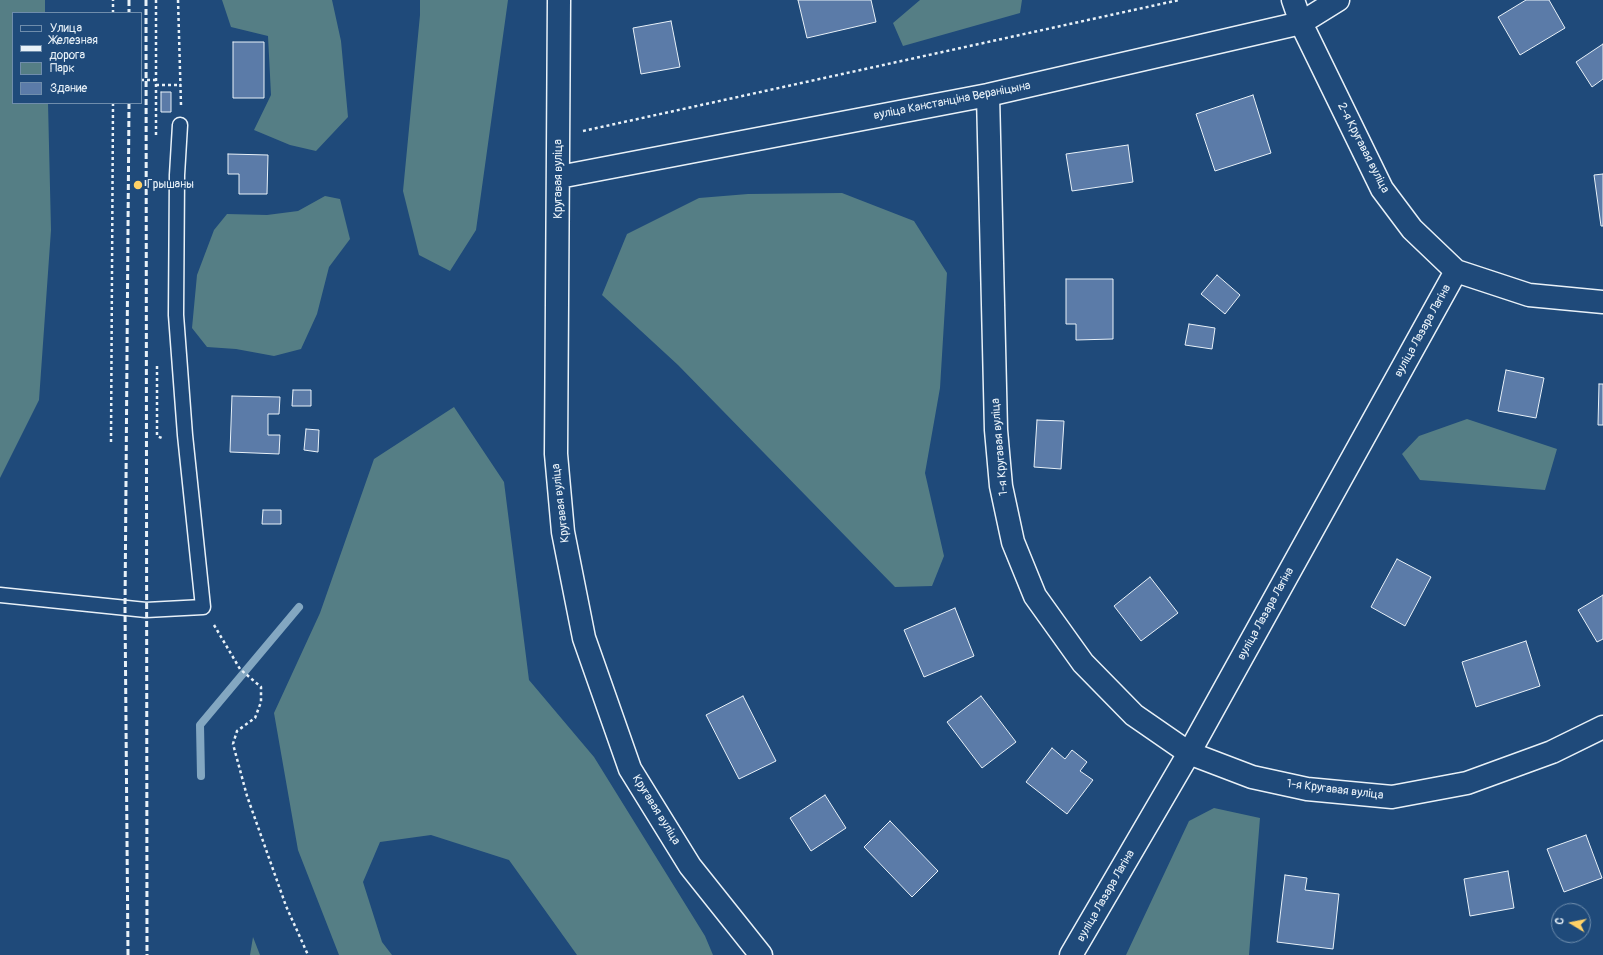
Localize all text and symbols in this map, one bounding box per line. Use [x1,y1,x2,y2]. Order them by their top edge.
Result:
legend [12,12,142,104]
text: Улица [50,21,82,36]
text: Железная дорога [50,33,98,63]
text: Парк [50,61,75,76]
street label: вуліца Канстанціна Вераніцына [872,79,1032,123]
text: Здание [50,81,87,96]
street label: 2-я Кругавая вуліца [1334,100,1392,196]
street label: Кругавая вуліца [552,139,566,219]
place label: Грышаны [147,178,194,192]
marker: Грышаны [132,179,144,191]
street label: вуліца Лазара Лагіна [1392,282,1454,380]
street label: 1-я Кругавая вуліца [989,398,1011,496]
street label: Кругавая вуліца [549,463,573,543]
street label: вуліца Лазара Лагіна [1235,565,1297,663]
street label: Кругавая вуліца [629,772,683,848]
street label: 1-я Кругавая вуліца [1286,777,1384,803]
street label: вуліца Лазара Лагіна [1074,847,1138,945]
north arrow [1551,903,1591,943]
text: С [1553,917,1567,925]

